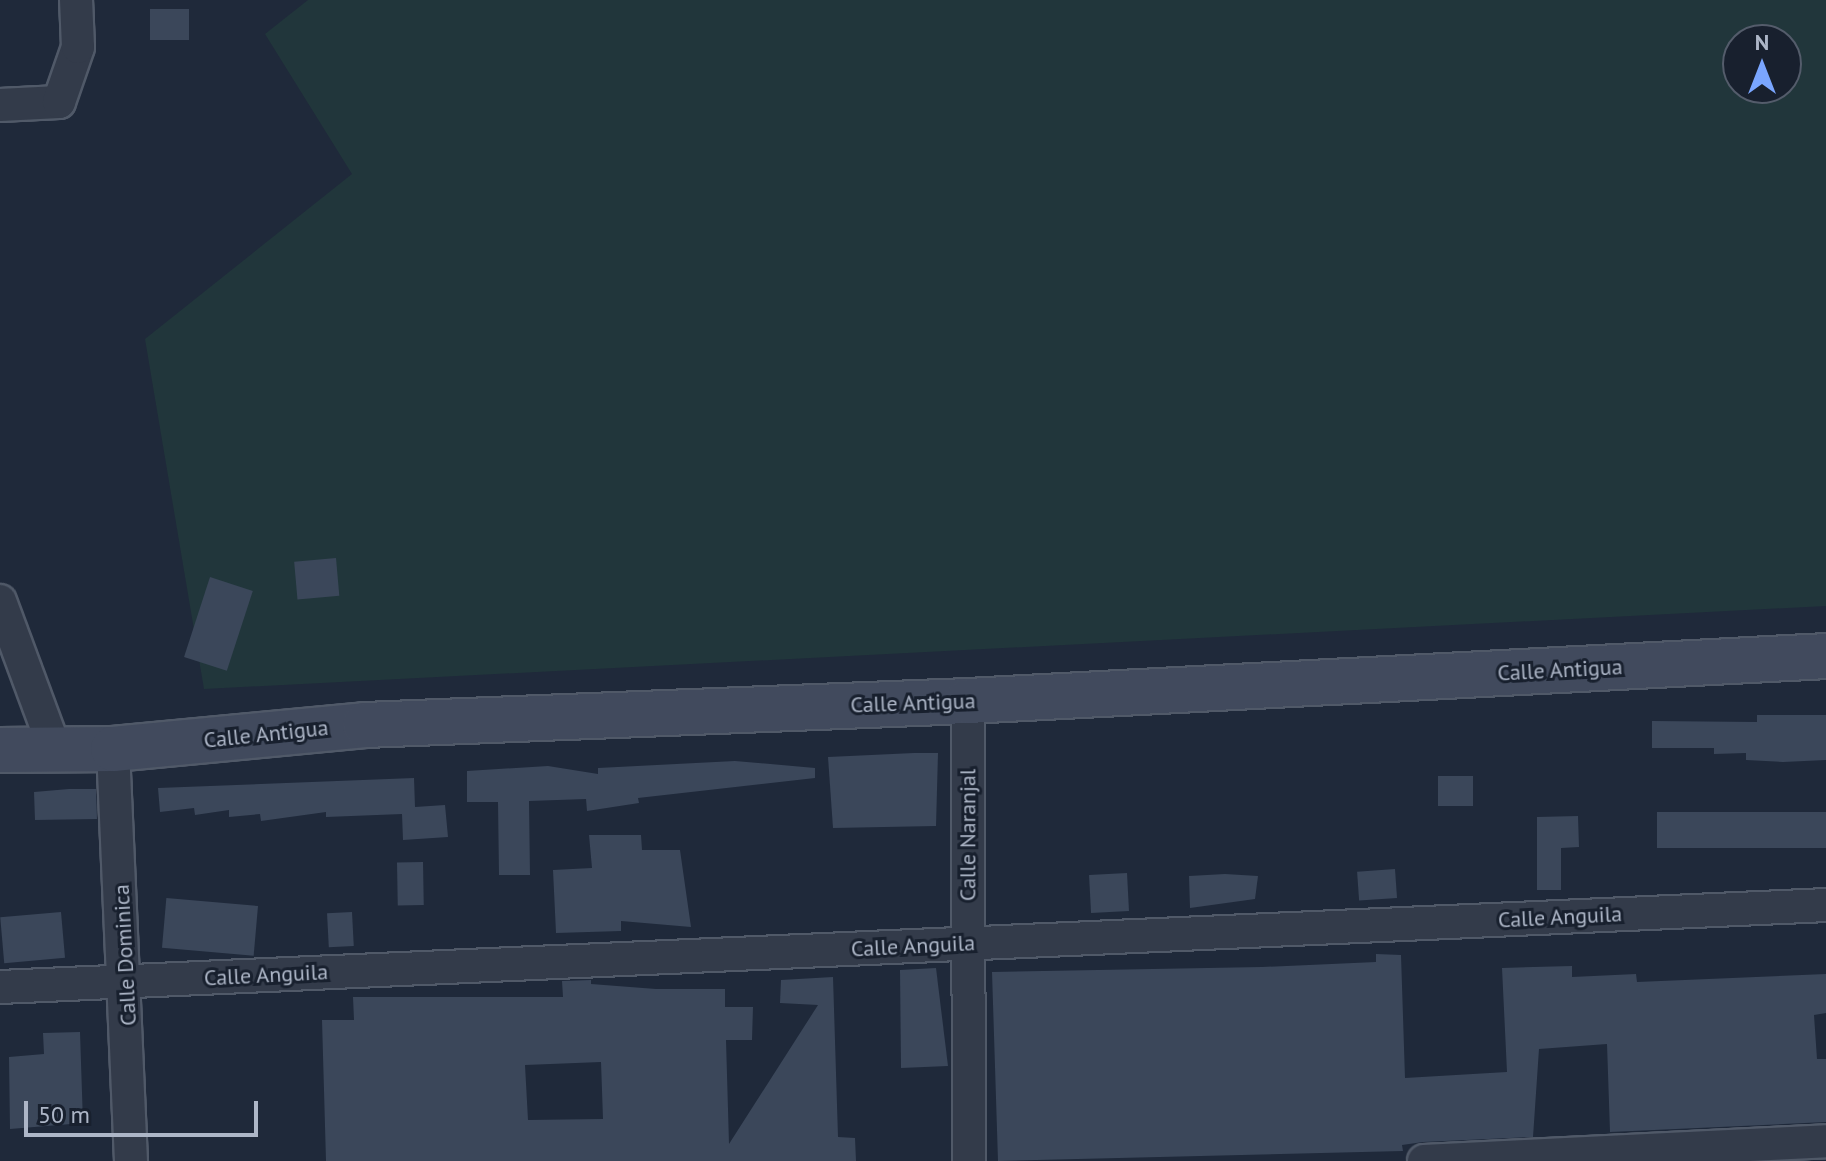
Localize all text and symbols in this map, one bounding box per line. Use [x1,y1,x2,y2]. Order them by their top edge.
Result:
north arrow [1722,24,1802,104]
text: N [1755,28,1769,56]
street label: Calle Antigua [1496,654,1624,686]
street label: Calle Antigua [850,688,976,718]
street label: Calle Antigua [202,714,330,754]
street label: Calle Naranjal [955,769,981,901]
street label: Calle Dominica [108,884,142,1026]
street label: Calle Anguila [1497,901,1623,933]
street label: Calle Anguila [850,930,976,962]
street label: Calle Anguila [203,959,329,991]
scale bar [28,1085,262,1135]
text: 50 m [38,1099,90,1130]

